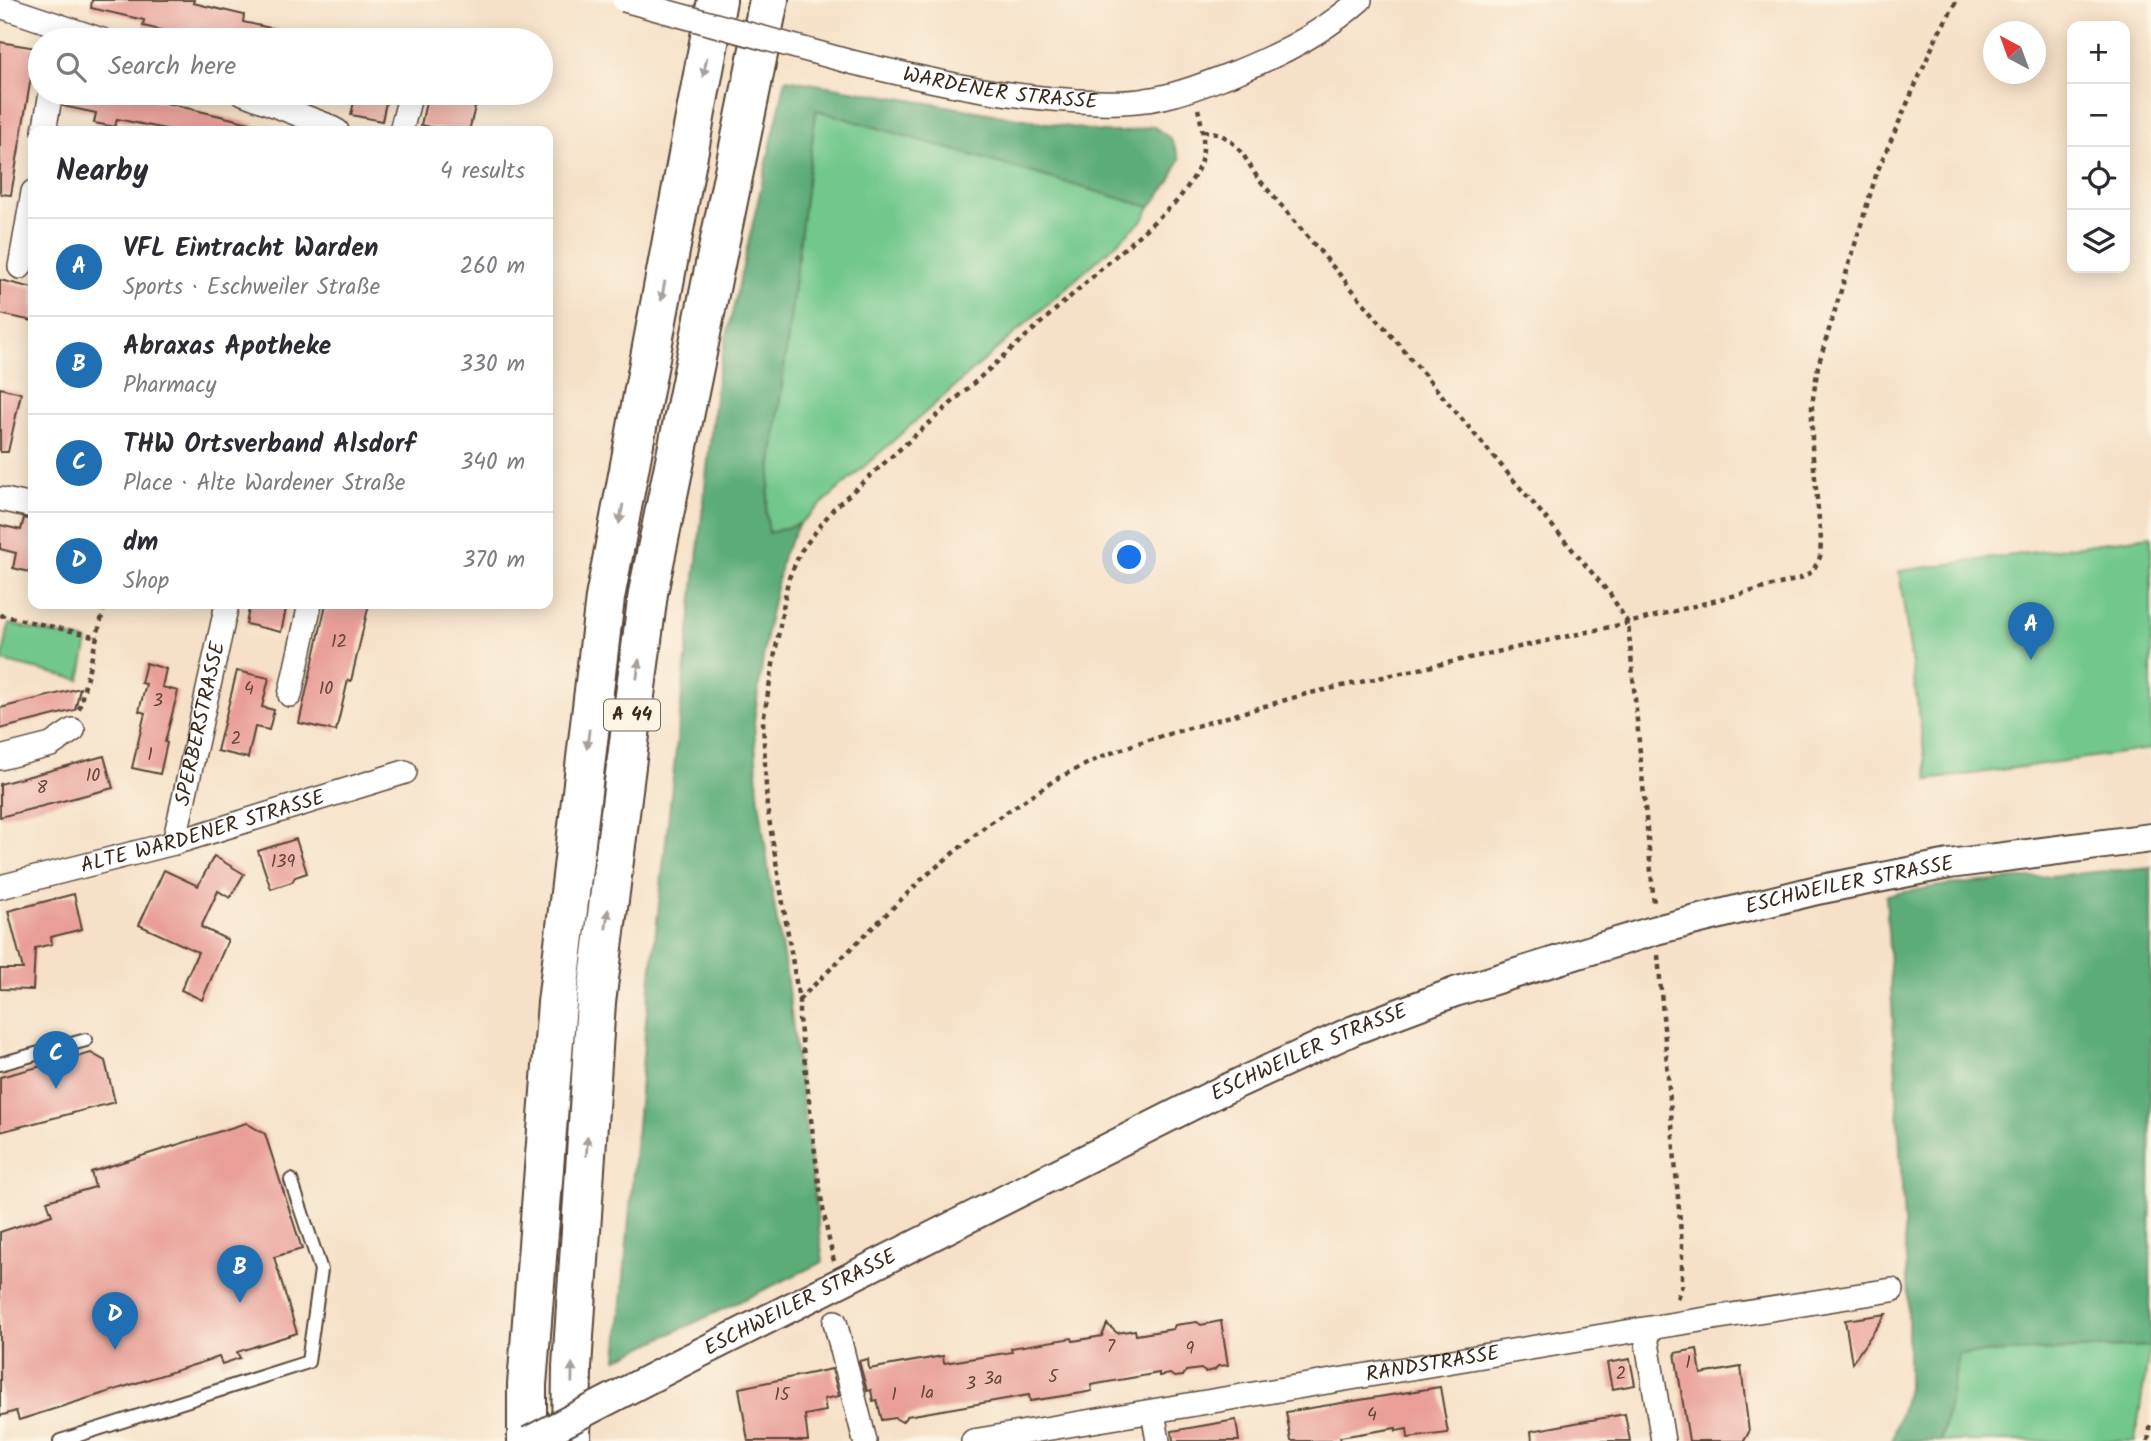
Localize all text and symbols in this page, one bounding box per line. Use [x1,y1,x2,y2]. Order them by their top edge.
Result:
north arrow [1983,21,2046,84]
map controls [2067,21,2130,273]
button: + [2067,21,2130,84]
search box [28,28,553,105]
text: Search here [108,46,236,88]
icon: search [52,48,90,86]
one-way arrow [699,56,710,78]
street label: WARDENER STRASSE [900,58,1099,119]
button: − [2067,84,2130,147]
button: locate [2067,147,2130,210]
text: Nearby [56,148,148,196]
text: 4 results [440,154,525,190]
button: layers [2067,210,2130,273]
text: VFL Eintracht Warden [123,228,378,270]
text: A [72,249,86,285]
text: 260 m [460,249,525,285]
text: Sports · Eschweiler Straße [123,270,380,306]
one-way arrow [657,280,668,302]
text: Abraxas Apotheke [123,326,331,368]
text: B [72,347,86,383]
text: 330 m [460,347,525,383]
text: Pharmacy [123,368,216,404]
text: THW Ortsverband Alsdorf [123,424,415,466]
text: C [72,445,86,481]
text: 340 m [460,445,525,481]
text: Place · Alte Wardener Straße [123,466,405,502]
one-way arrow [615,503,626,525]
text: dm [123,522,158,564]
your location [1112,540,1146,574]
text: D [71,543,87,579]
text: 370 m [462,543,525,579]
text: Shop [123,564,169,600]
pin: A [2008,602,2054,660]
house number: 12 [331,628,347,657]
street label: SPERBERSTRASSE [166,638,235,809]
one-way arrow [633,658,644,680]
house number: 4 [244,675,254,704]
house number: 10 [319,675,333,704]
house number: 3 [153,687,163,716]
road number: A 44 [604,700,660,730]
house number: 2 [231,725,241,754]
one-way arrow [583,729,594,751]
house number: 1 [147,741,153,770]
house number: 10 [86,762,100,791]
house number: 8 [37,774,48,803]
street label: ALTE WARDENER STRASSE [77,781,330,883]
street label: ESCHWEILER STRASSE [1742,847,1957,924]
house number: 139 [271,848,296,877]
one-way arrow [601,908,612,930]
street label: ESCHWEILER STRASSE [1205,995,1413,1110]
pin: C [33,1031,79,1089]
one-way arrow [581,1135,592,1157]
street label: ESCHWEILER STRASSE [698,1240,903,1365]
pin: B [217,1245,263,1303]
pin: D [92,1292,138,1350]
house number: 7 [1107,1333,1116,1362]
house number: 9 [1186,1335,1195,1364]
street label: RANDSTRASSE [1363,1337,1503,1392]
house number: 1 [1685,1349,1691,1378]
house number: 2 [1616,1360,1626,1389]
one-way arrow [566,1362,578,1384]
house number: 5 [1048,1363,1059,1392]
house number: 3a [984,1365,1002,1394]
house number: 3 [966,1370,976,1399]
house number: 1a [920,1379,934,1408]
house number: 15 [774,1381,791,1410]
house number: 1 [891,1381,897,1410]
house number: 4 [1367,1401,1377,1430]

